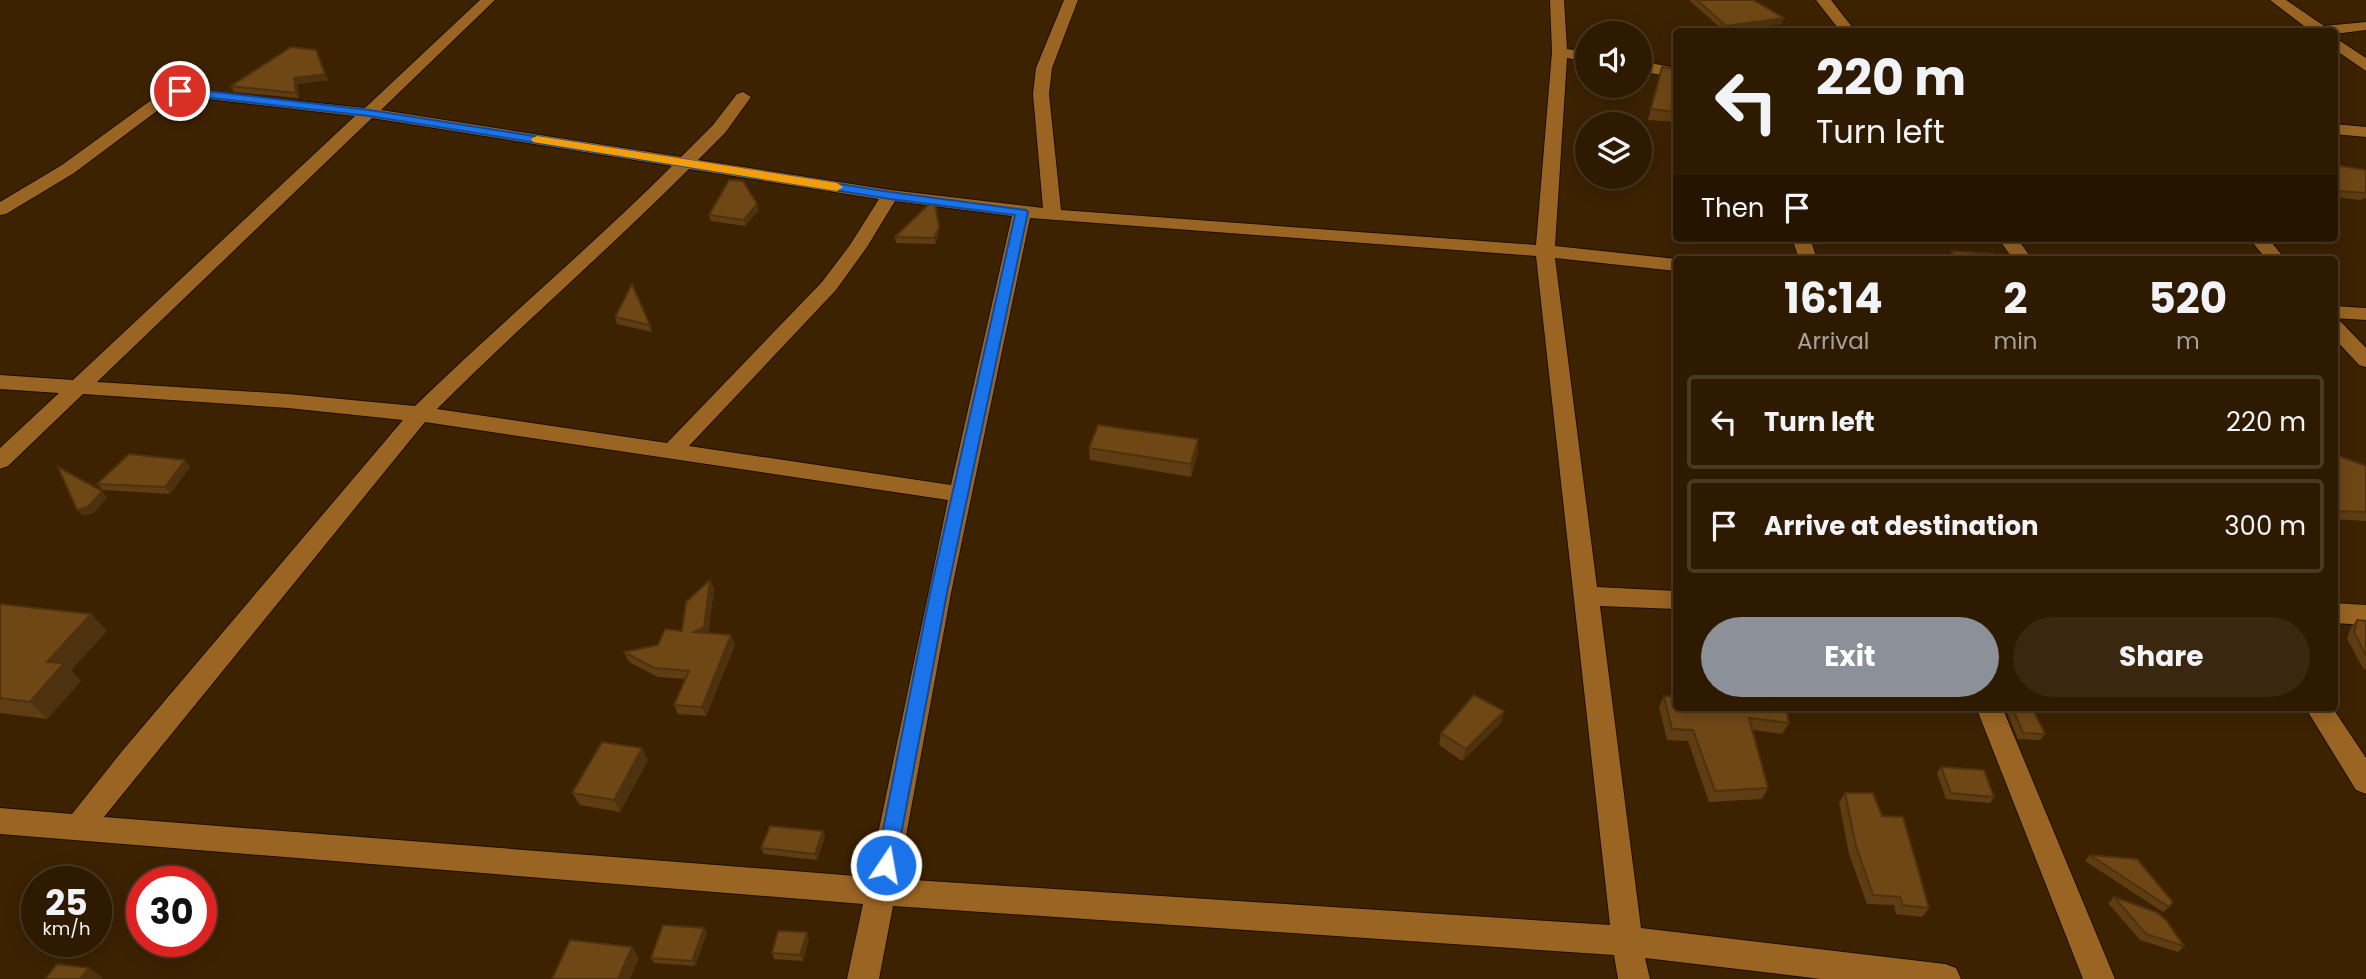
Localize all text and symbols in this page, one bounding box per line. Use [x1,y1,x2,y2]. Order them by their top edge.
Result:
map controls [1575,21,1652,189]
button: sound [1575,21,1652,98]
text: 220 m [1816,44,1966,112]
icon: left [1701,56,1792,147]
pin [150,61,210,121]
icon: arrive [161,72,199,110]
text: Turn left [1816,109,1945,154]
button: layers [1575,112,1652,189]
icon: arrive [1778,189,1816,227]
text: Then [1701,190,1764,226]
text: 16:14 [1784,269,1883,328]
text: 2 [2004,269,2027,328]
text: 520 [2148,269,2227,328]
text: Arrival [1797,325,1869,357]
text: min [1993,325,2038,357]
text: m [2176,325,2200,357]
icon: left [1705,403,1743,441]
text: Turn left [1764,404,1875,440]
text: 220 m [2226,404,2306,440]
icon: arrive [1705,507,1743,545]
text: Arrive at destination [1764,508,2039,544]
text: 300 m [2224,508,2306,544]
button: Exit [1701,617,1999,697]
button: Share [2013,617,2310,697]
position arrow [849,828,923,902]
speed limit sign: 30 [126,866,217,957]
text: 25 [45,878,88,927]
text: km/h [43,916,90,941]

